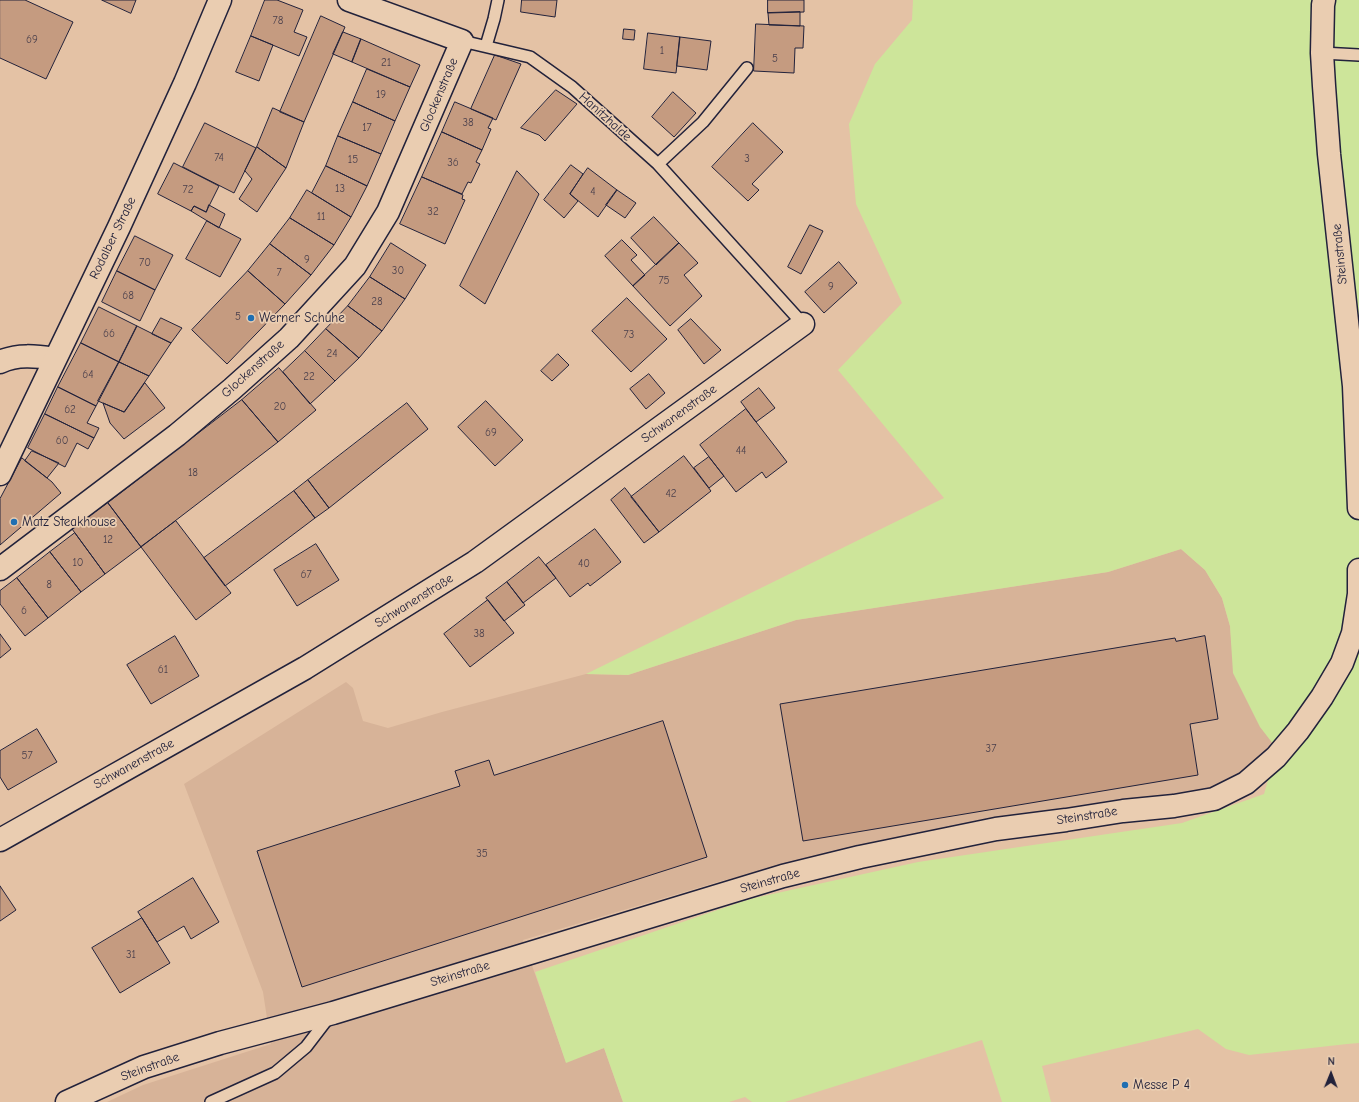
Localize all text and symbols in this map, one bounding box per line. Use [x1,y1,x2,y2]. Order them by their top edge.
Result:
house number: 78 [273,14,283,28]
house number: 69 [26,33,38,47]
house number: 1 [660,44,664,58]
house number: 5 [772,52,778,66]
house number: 21 [381,56,391,70]
street label: Glockenstraße [416,56,462,134]
house number: 19 [376,88,386,102]
street label: Hanitzhalde [575,89,635,145]
house number: 38 [462,116,474,130]
house number: 17 [362,121,372,135]
house number: 74 [214,151,224,165]
house number: 3 [744,152,750,166]
house number: 15 [348,153,358,167]
house number: 36 [447,156,459,170]
house number: 13 [335,182,345,196]
house number: 72 [183,183,193,197]
house number: 4 [590,185,596,199]
street label: Rodalber Straße [86,194,140,282]
house number: 32 [427,205,439,219]
house number: 11 [317,210,325,224]
street label: Steinstraße [1329,223,1351,285]
house number: 9 [304,253,310,267]
house number: 70 [139,256,151,270]
house number: 30 [392,264,404,278]
house number: 7 [276,266,282,280]
house number: 75 [658,274,670,288]
house number: 9 [828,280,834,294]
house number: 68 [122,289,134,303]
house number: 28 [371,295,383,309]
house number: 5 [235,310,241,324]
place label: Werner Schuhe [259,310,345,326]
marker: Werner Schuhe [246,313,256,323]
house number: 66 [103,327,115,341]
house number: 73 [624,328,634,342]
street label: Glockenstraße [218,337,288,401]
house number: 24 [326,347,338,361]
house number: 64 [82,368,94,382]
house number: 22 [303,370,315,384]
street label: Schwanenstraße [638,381,720,447]
house number: 20 [274,400,286,414]
house number: 62 [64,403,76,417]
house number: 69 [485,426,497,440]
house number: 60 [56,434,68,448]
house number: 44 [736,444,746,458]
house number: 18 [188,466,198,480]
house number: 42 [665,487,677,501]
place label: Matz Steakhouse [22,514,116,530]
marker: Matz Steakhouse [9,517,19,527]
house number: 12 [103,533,113,547]
house number: 10 [72,556,84,570]
house number: 40 [578,557,590,571]
house number: 67 [300,568,312,582]
street label: Schwanenstraße [372,571,456,631]
house number: 8 [46,578,52,592]
house number: 6 [21,604,27,618]
house number: 38 [473,627,485,641]
house number: 61 [158,663,168,677]
street label: Schwanenstraße [91,735,177,793]
house number: 37 [986,742,996,756]
house number: 57 [21,749,33,763]
street label: Steinstraße [1056,804,1118,828]
house number: 35 [476,847,488,861]
street label: Steinstraße [738,865,802,897]
house number: 31 [126,948,136,962]
street label: Steinstraße [428,958,492,990]
street label: Steinstraße [119,1049,181,1085]
north arrow [1311,1054,1351,1094]
text: N [1328,1055,1335,1068]
place label: Messe P 4 [1133,1077,1190,1093]
marker: Messe P 4 [1120,1080,1130,1090]

